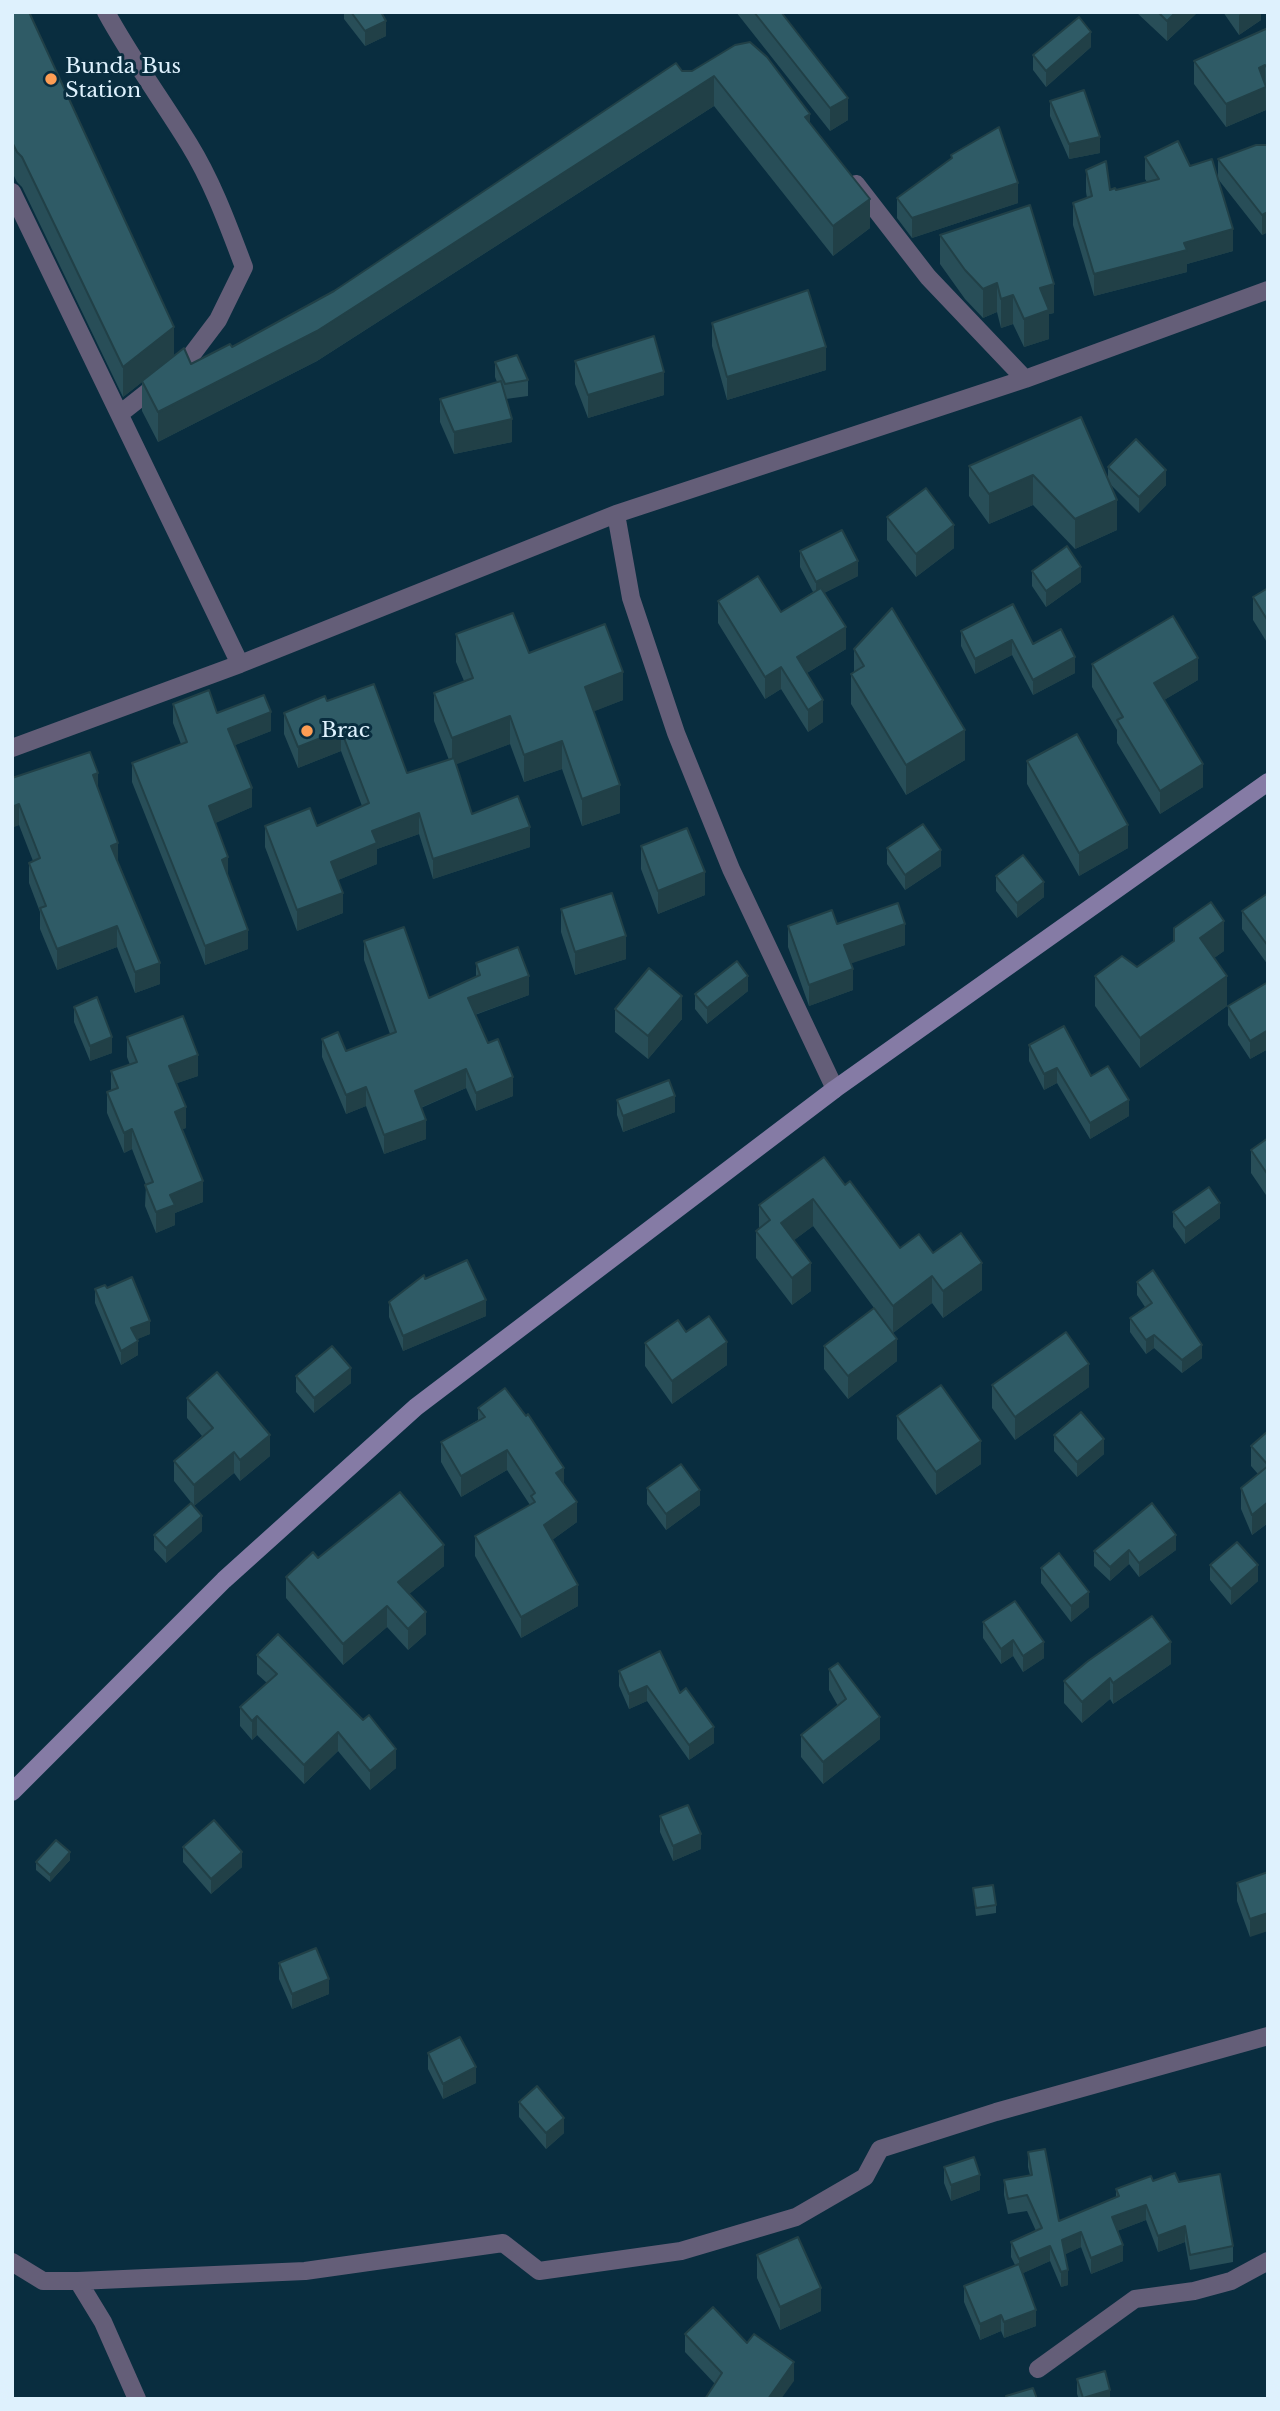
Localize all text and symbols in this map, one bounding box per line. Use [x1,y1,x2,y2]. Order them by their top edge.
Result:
place label: Bunda Bus Station [65,54,181,104]
marker: Bunda Bus Station [43,71,59,87]
place label: Brac [321,718,370,744]
marker: Brac [299,723,315,739]

